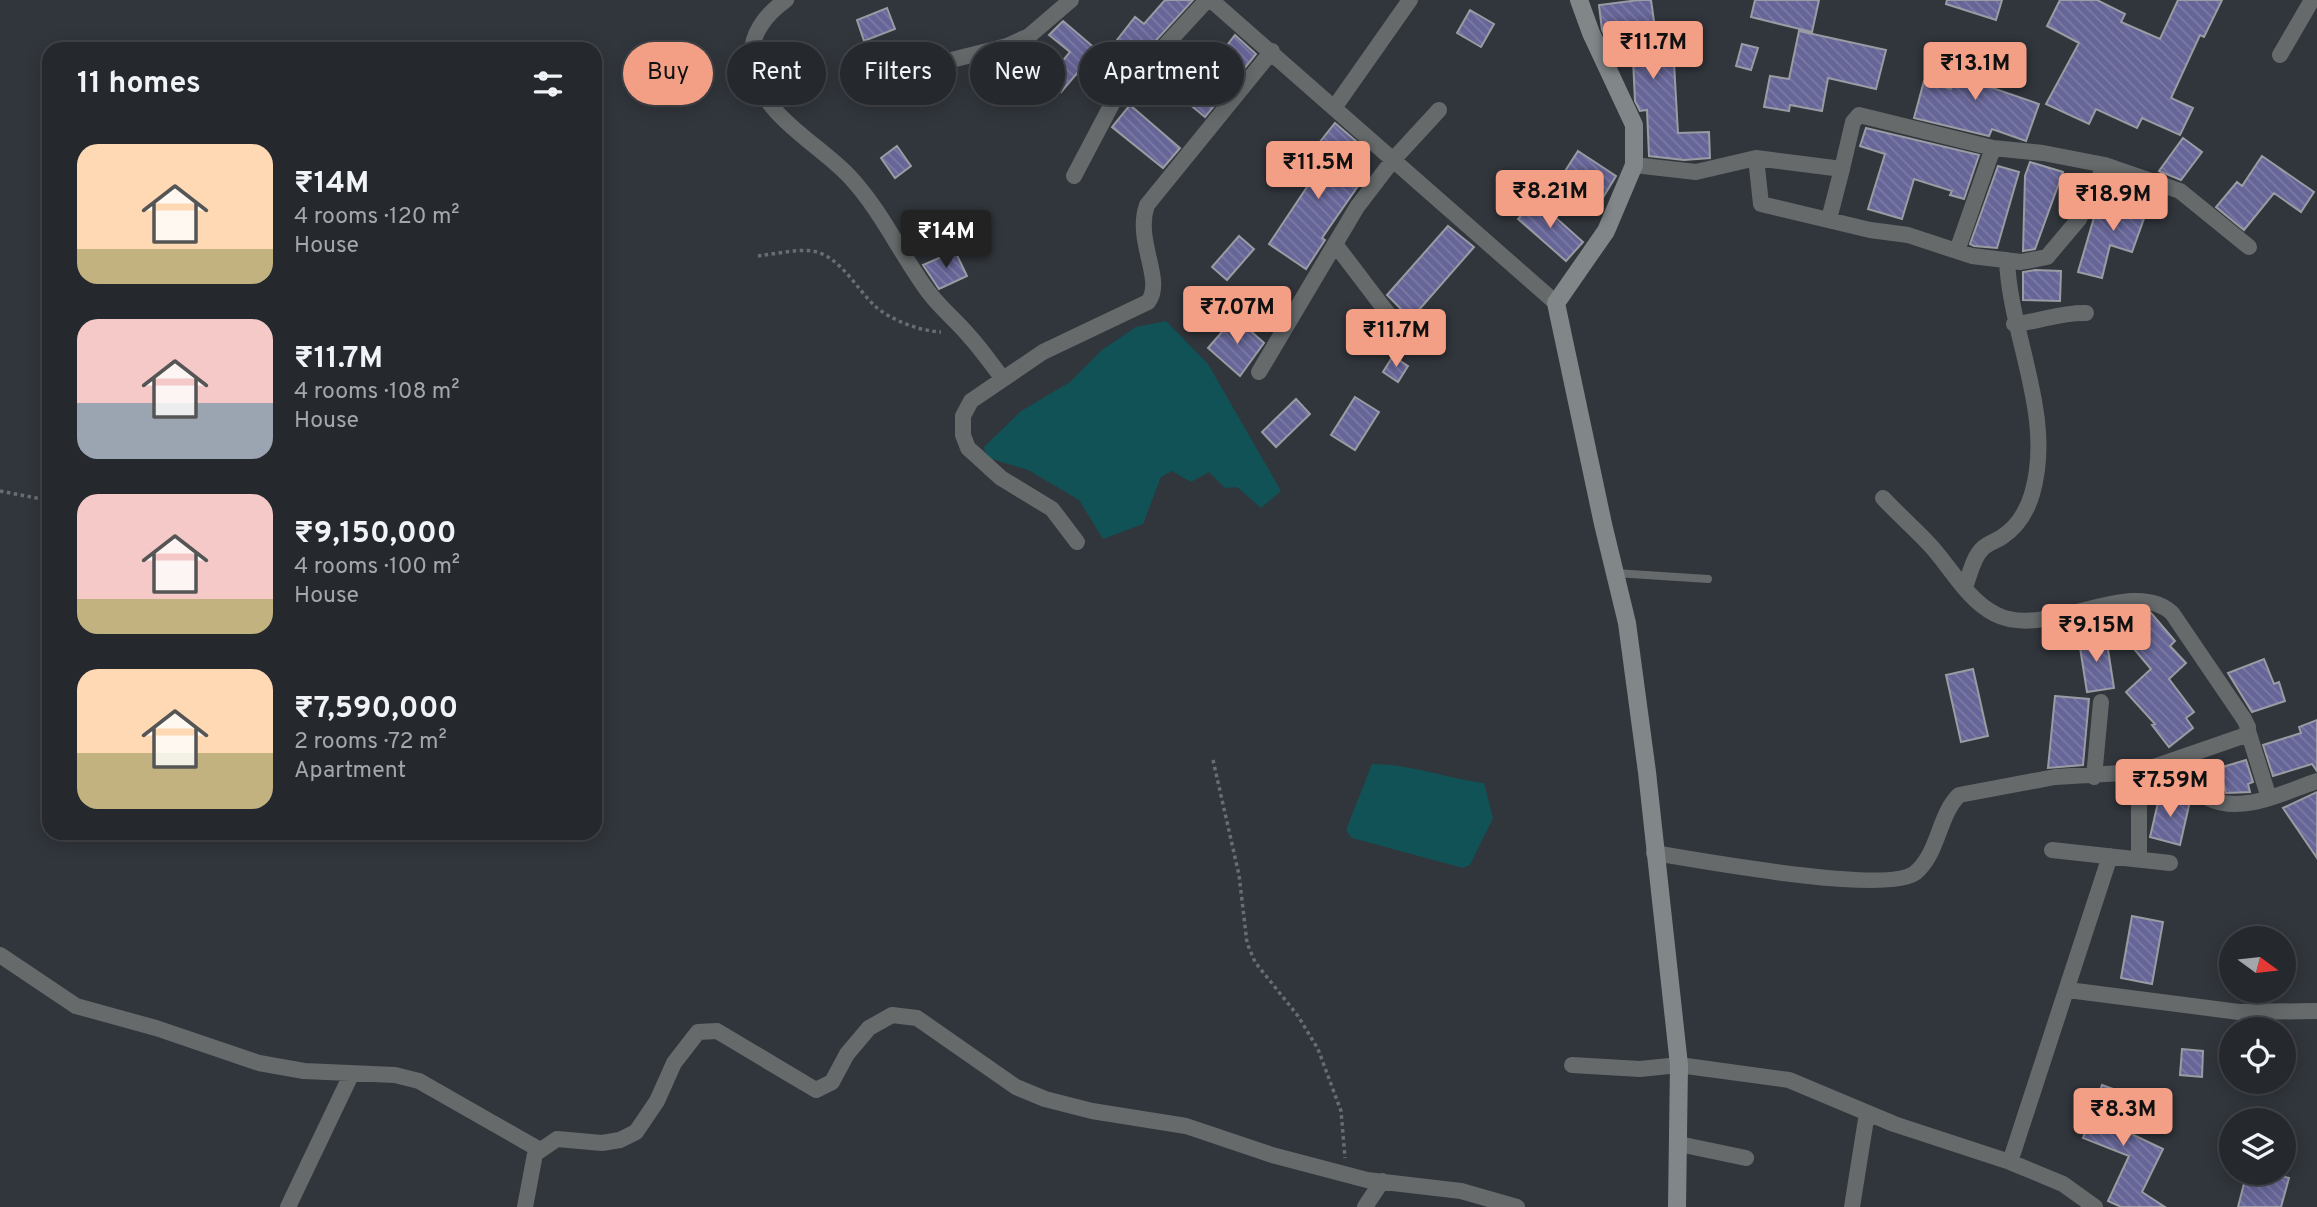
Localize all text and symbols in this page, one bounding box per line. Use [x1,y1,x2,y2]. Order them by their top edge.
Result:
pin: ₹11.7M [1596,22,1710,81]
text: ₹11.7M [1619,29,1687,58]
chip: Buy [623,42,713,105]
chip: Rent [727,42,826,105]
chip: Filters [840,42,956,105]
chip: New [970,42,1065,105]
chip: Apartment [1079,42,1244,105]
pin: ₹13.1M [1918,42,2032,102]
text: ₹13.1M [1940,50,2010,79]
icon: filters [529,65,567,103]
text: 11 homes [77,66,201,103]
pin: ₹11.5M [1261,142,1375,201]
text: ₹11.5M [1282,149,1354,178]
text: ₹14M [294,166,369,203]
pin: ₹8.21M [1493,170,1607,230]
icon: home [133,172,217,256]
pin: ₹18.9M [2056,174,2170,233]
text: ₹8.21M [1512,178,1588,207]
text: ₹18.9M [2075,181,2151,210]
text: 4 rooms · 120 m² [294,203,460,232]
pin: ₹14M [905,210,987,270]
text: ₹14M [917,218,975,247]
text: House [294,232,359,261]
pin: ₹7.07M [1180,286,1294,346]
text: ₹7.07M [1199,294,1275,323]
pin: ₹11.7M [1339,310,1453,369]
text: ₹11.7M [1362,317,1430,346]
text: ₹11.7M [294,341,383,378]
icon: home [133,347,217,431]
text: 4 rooms · 108 m² [294,378,460,407]
text: House [294,407,359,436]
text: ₹9,150,000 [294,516,456,553]
icon: home [133,522,217,606]
text: 4 rooms · 100 m² [294,553,460,582]
text: House [294,582,359,611]
pin: ₹9.15M [2039,604,2153,664]
text: ₹9.15M [2058,612,2134,641]
text: ₹7,590,000 [294,691,458,728]
icon: home [133,697,217,781]
text: 2 rooms · 72 m² [294,728,447,757]
text: Apartment [294,757,406,786]
pin: ₹7.59M [2113,760,2227,819]
text: ₹7.59M [2132,767,2208,796]
north arrow [2219,926,2296,1003]
map controls [2219,926,2296,1185]
button: locate [2219,1017,2296,1094]
pin: ₹8.3M [2074,1088,2172,1148]
text: ₹8.3M [2090,1096,2156,1125]
button: layers [2219,1108,2296,1185]

